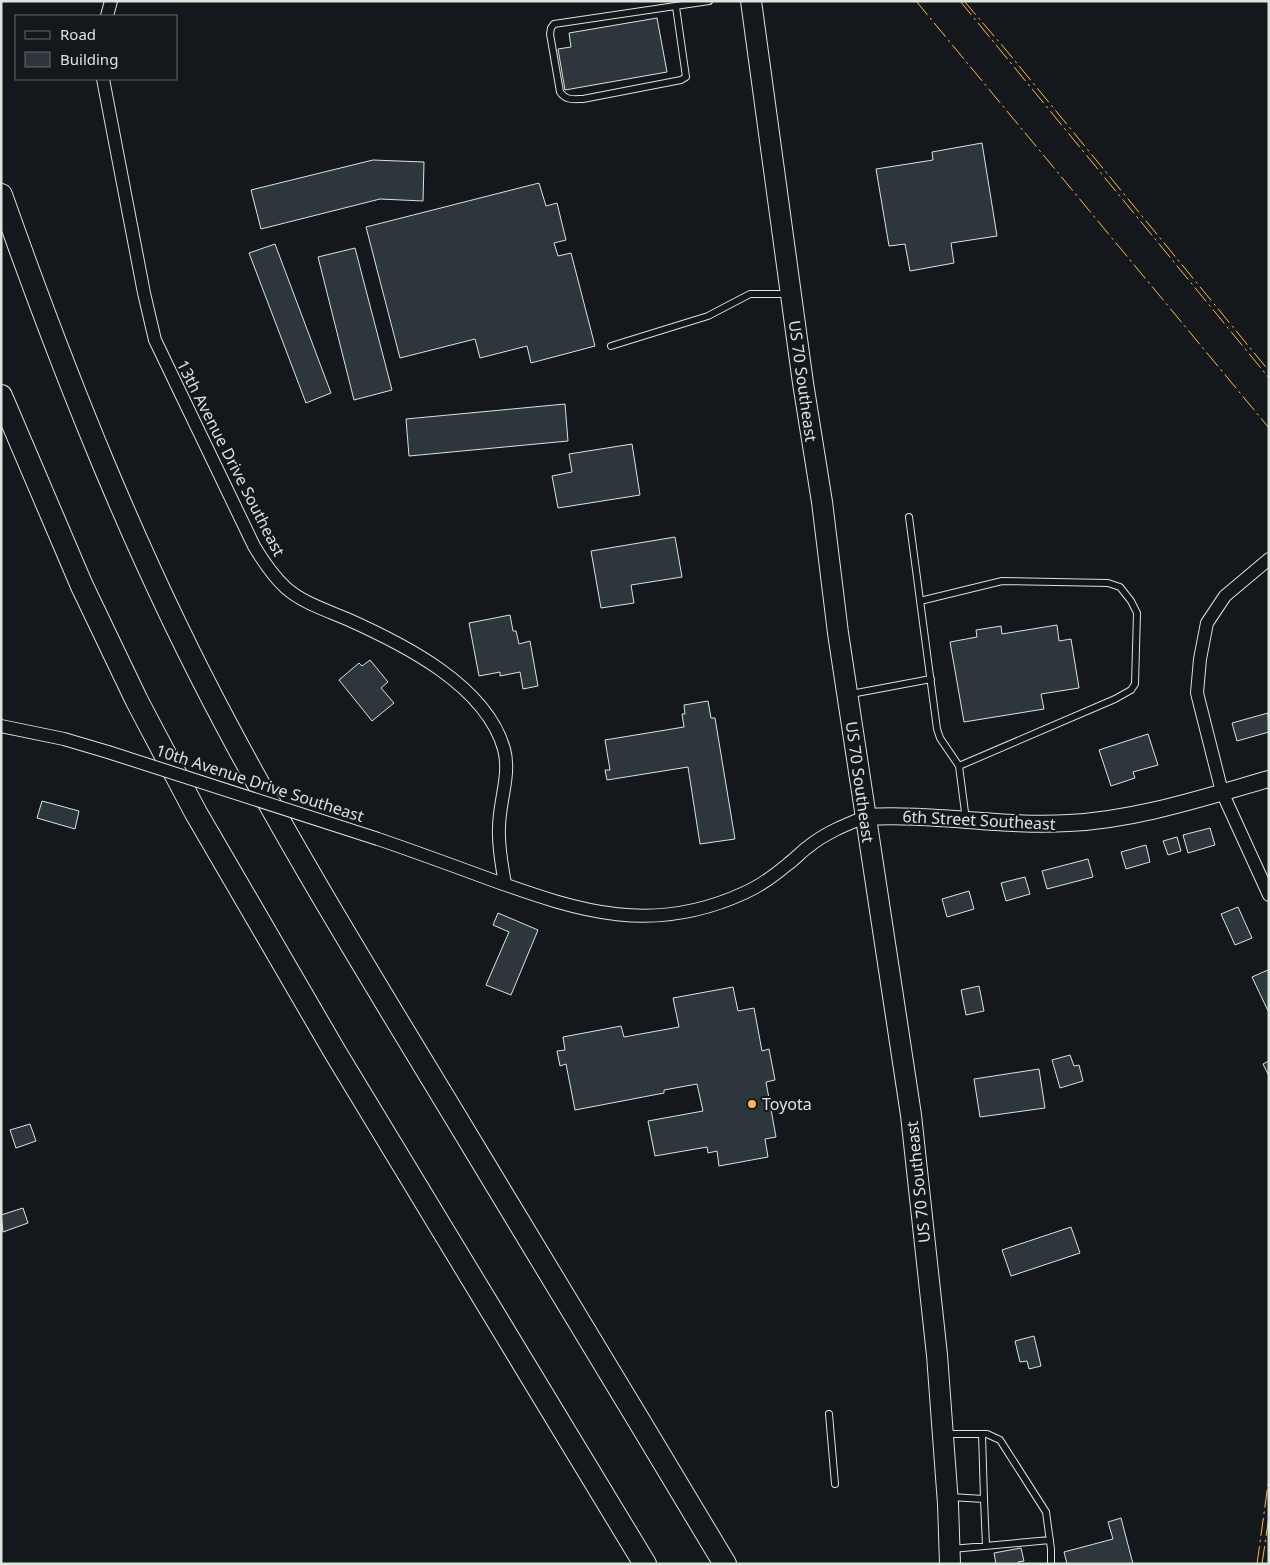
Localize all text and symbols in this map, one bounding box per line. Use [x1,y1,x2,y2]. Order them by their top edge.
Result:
legend [15,15,178,80]
text: Road [60,24,96,44]
text: Building [60,49,118,69]
street label: US 70 Southeast [784,319,822,443]
street label: 13th Avenue Drive Southeast [172,356,290,560]
street label: US 70 Southeast [841,720,879,844]
street label: 10th Avenue Drive Southeast [153,739,367,827]
street label: 6th Street Southeast [902,805,1056,835]
place label: Toyota [762,1093,812,1115]
marker: Toyota [746,1098,758,1110]
street label: US 70 Southeast [901,1120,935,1244]

